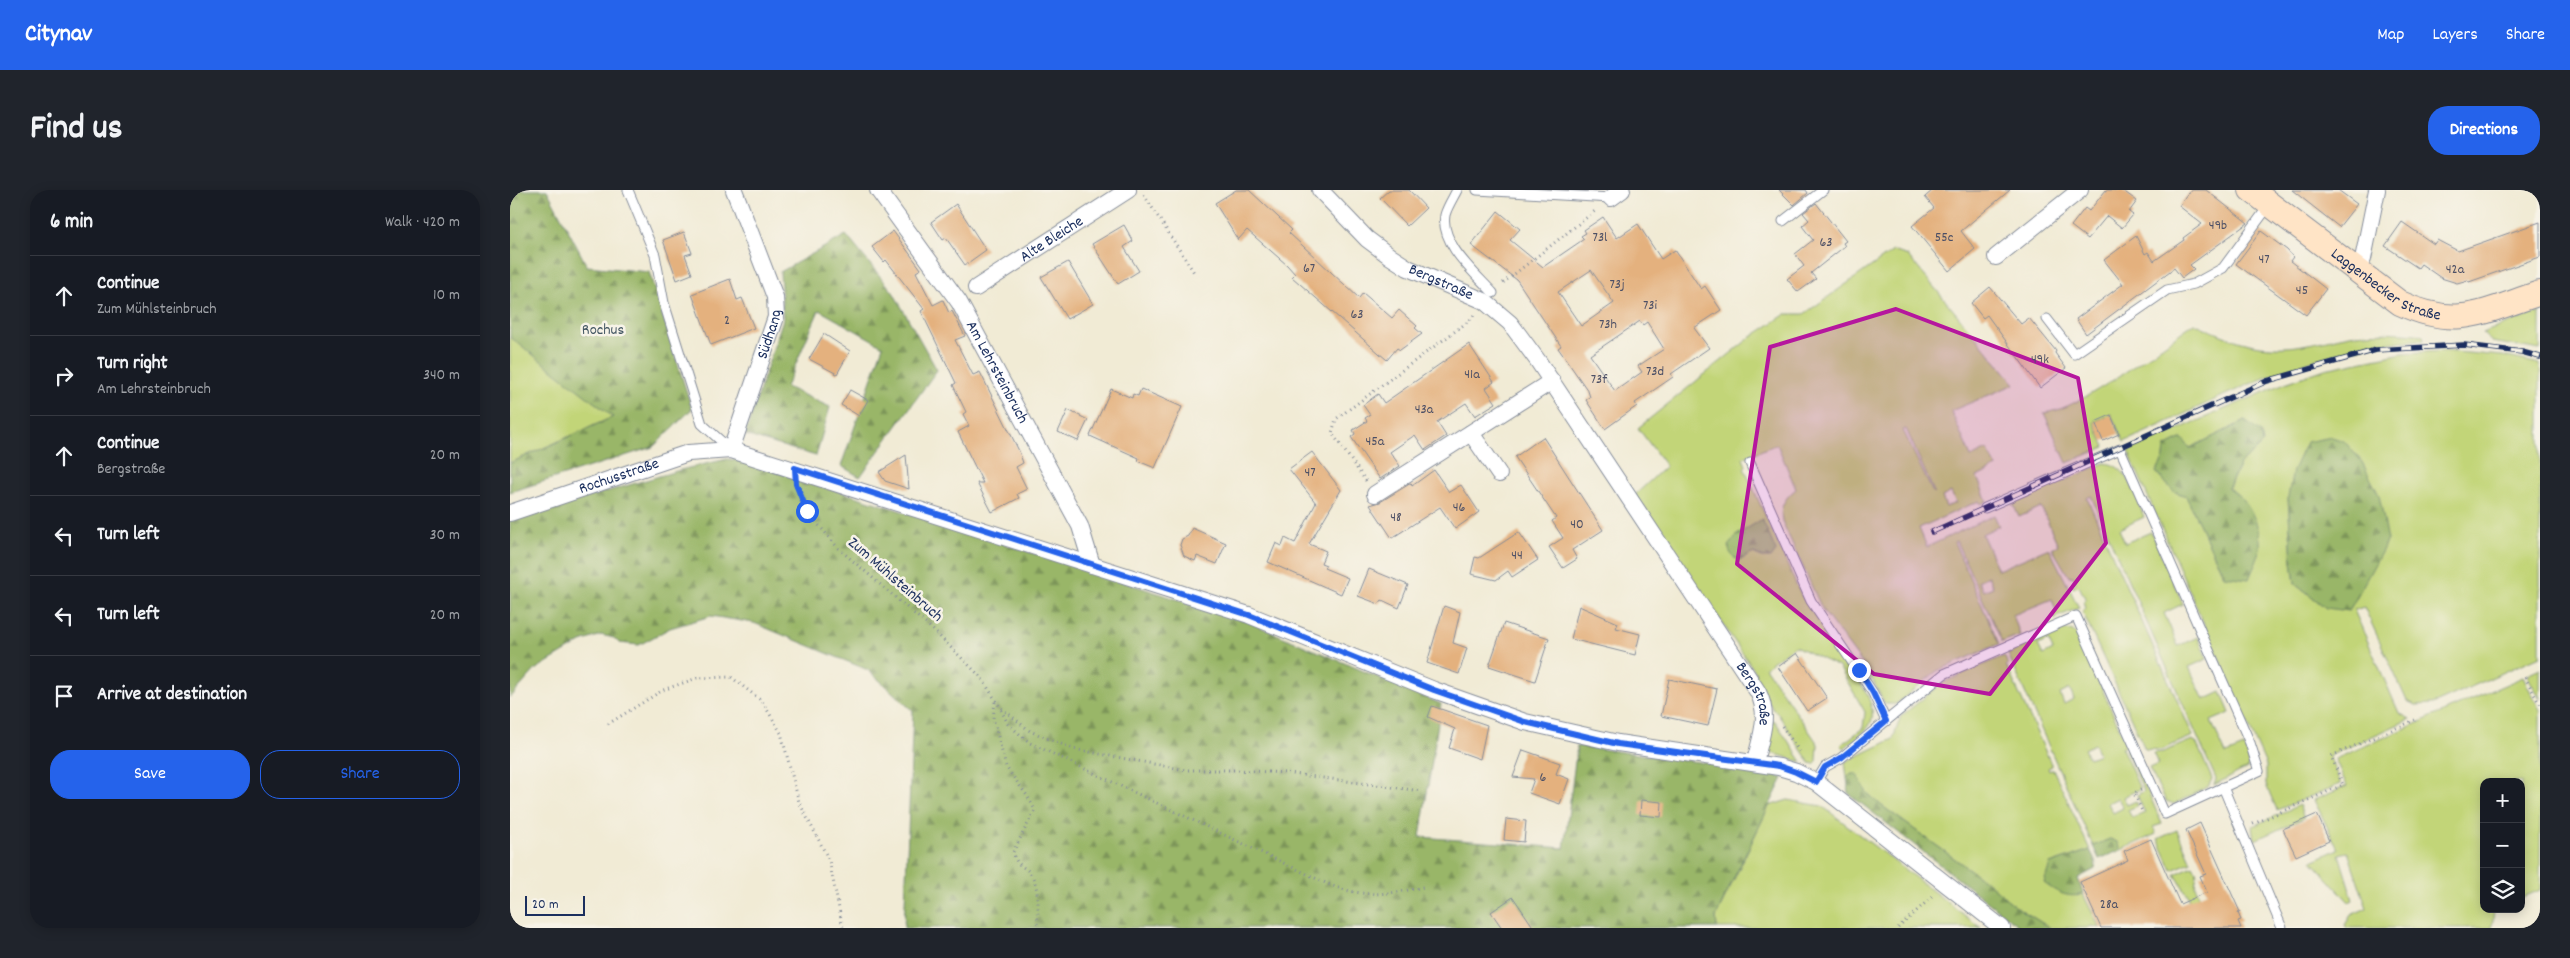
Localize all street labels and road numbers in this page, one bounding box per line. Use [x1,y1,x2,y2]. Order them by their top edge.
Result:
street label: Alte Bleiche [1015,210,1088,268]
street label: Laggenbecker Straße [2326,243,2442,327]
street label: Bergstraße [1405,258,1477,306]
street label: Südhang [751,309,787,362]
street label: Am Lehrsteinbruch [960,317,1034,428]
street label: Rochusstraße [576,452,662,500]
street label: Zum Mühlsteinbruch [842,532,948,628]
street label: Bergstraße [1730,657,1776,726]

